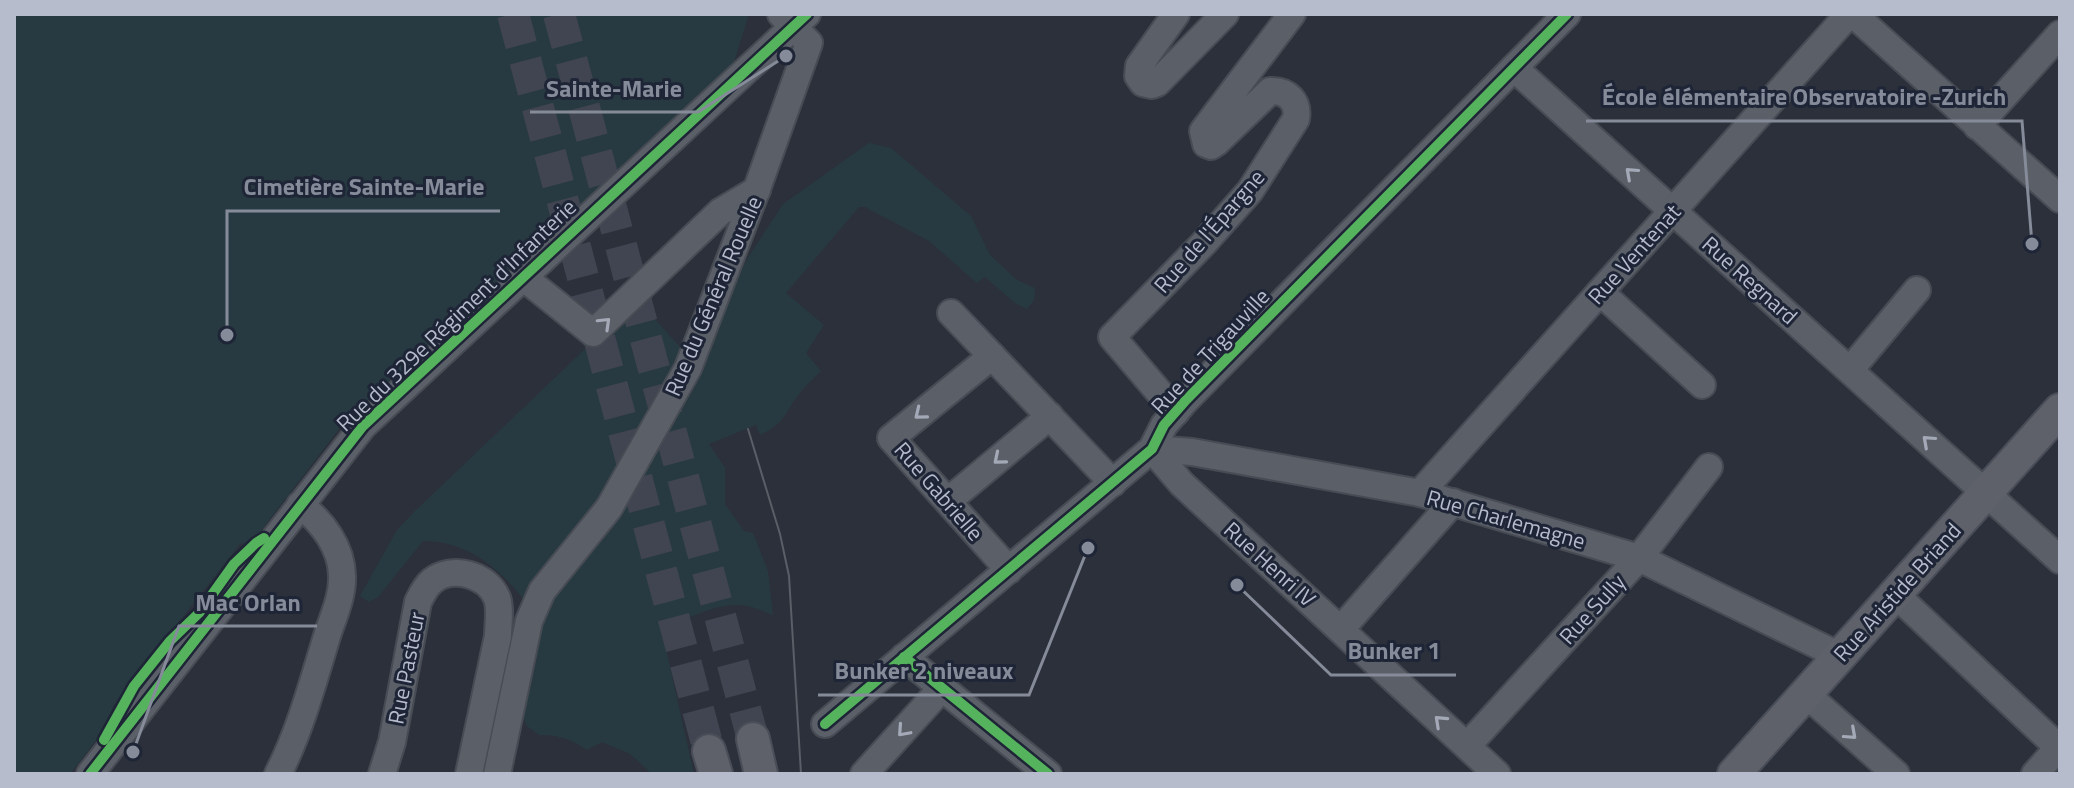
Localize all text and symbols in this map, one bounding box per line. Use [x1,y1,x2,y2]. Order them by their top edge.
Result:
callout: Sainte-Marie [530,64,698,112]
text: Sainte-Marie [546,70,682,106]
callout: École élémentaire Observatoire -Zurich [1586,73,2022,121]
text: École élémentaire Observatoire -Zurich [1602,78,2006,114]
street label: Rue de l'Épargne [1145,161,1273,301]
callout: Cimetière Sainte-Marie [227,163,500,211]
text: Cimetière Sainte-Marie [244,168,484,204]
one-way arrow [1625,168,1640,182]
street label: Rue du 329e Régiment d'Infanterie [328,191,584,439]
street label: Rue du Général Rouelle [655,191,771,401]
street label: Rue Ventenat [1579,196,1689,312]
street label: Rue Regnard [1695,228,1805,332]
street label: Rue de Trigauville [1142,280,1278,422]
one-way arrow [596,317,610,332]
one-way arrow [914,405,929,419]
street label: Rue Gabrielle [886,434,992,548]
one-way arrow [1923,435,1937,450]
one-way arrow [994,449,1008,464]
street label: Rue Charlemagne [1423,480,1589,558]
street label: Rue Henri IV [1216,513,1324,615]
street label: Rue Aristide Briand [1825,515,1969,669]
street label: Rue Sully [1551,566,1633,652]
callout: Mac Orlan [179,578,317,626]
text: Mac Orlan [195,584,301,620]
street label: Rue Pasteur [378,609,434,727]
callout: Bunker 1 [1331,627,1456,675]
text: Bunker 1 [1347,632,1441,668]
callout: Bunker 2 niveaux [818,647,1029,695]
text: Bunker 2 niveaux [835,652,1014,688]
one-way arrow [1435,716,1449,731]
one-way arrow [898,722,913,736]
one-way arrow [1841,724,1856,739]

